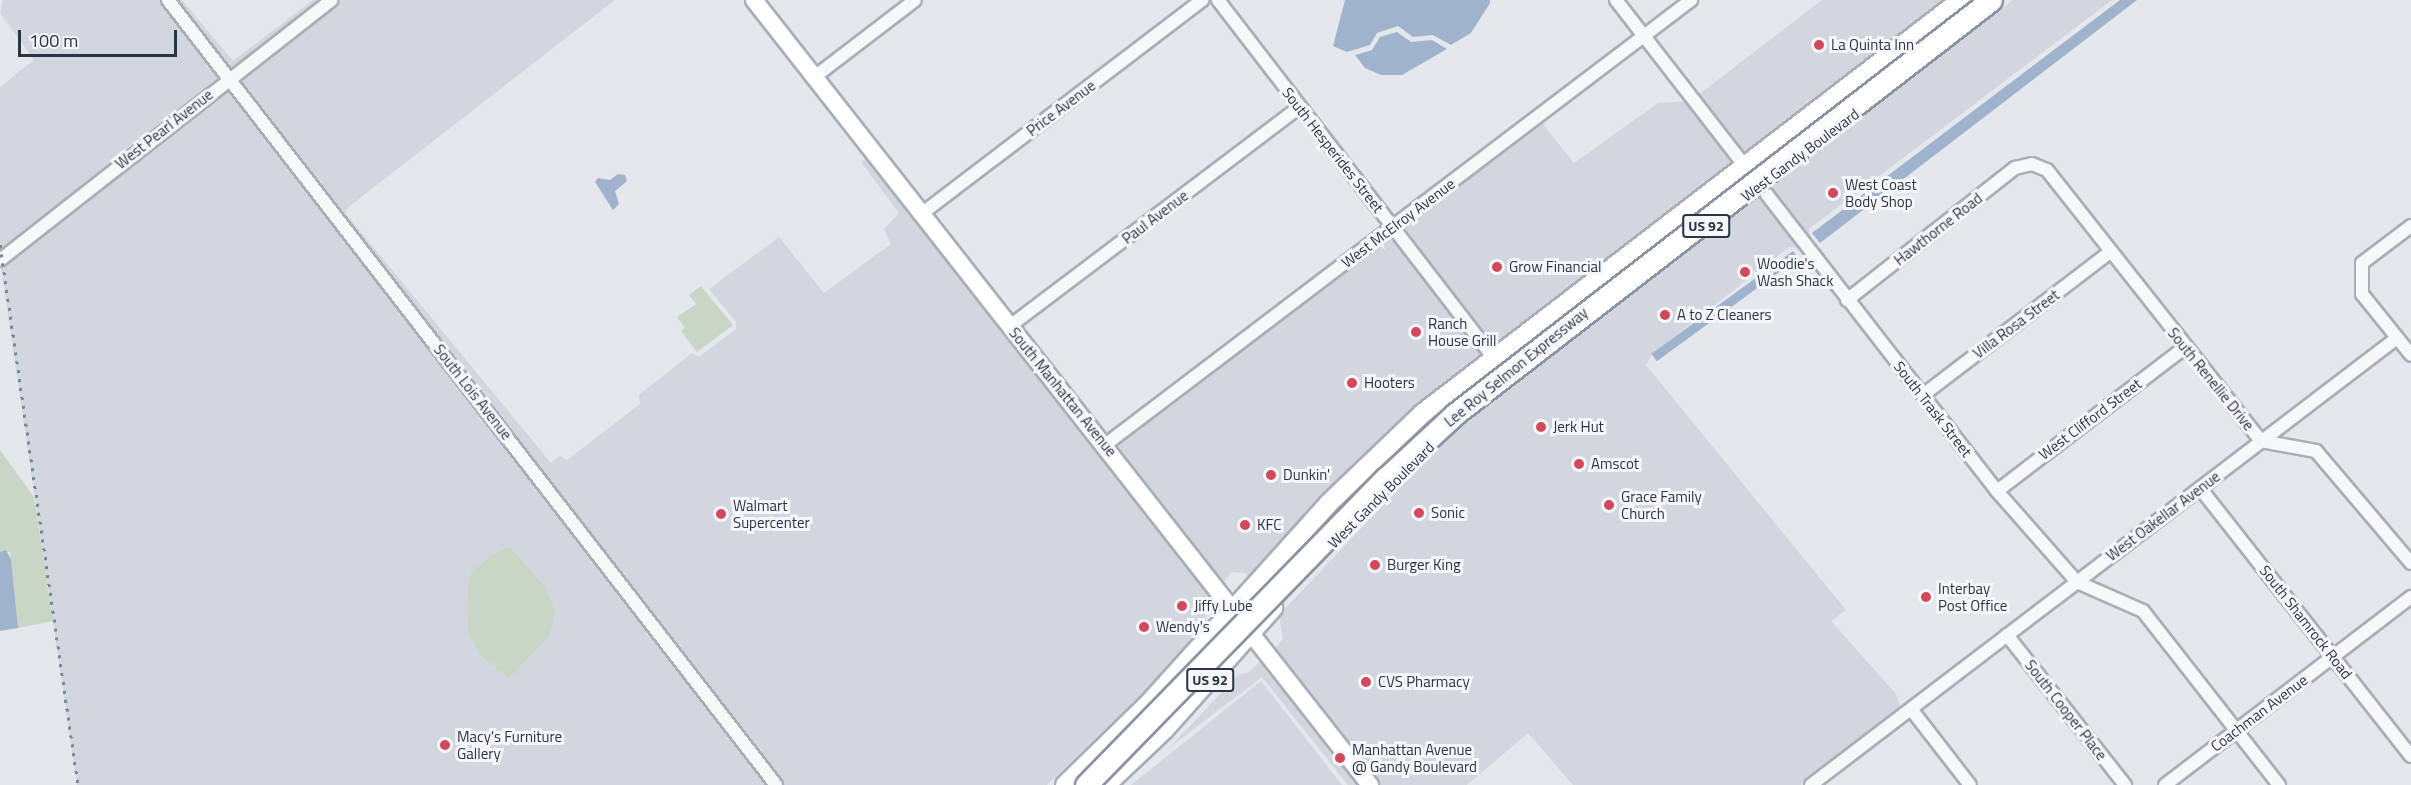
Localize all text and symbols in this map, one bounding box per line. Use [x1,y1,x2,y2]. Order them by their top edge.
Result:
scale bar [21,18,180,56]
text: 100 m [29,27,78,54]
place label: La Quinta Inn [1831,36,1914,54]
marker: La Quinta Inn [1812,38,1826,52]
street label: Price Avenue [1023,76,1099,140]
street label: South Hesperides Street [1279,84,1387,216]
street label: West Pearl Avenue [112,85,216,173]
street label: West Gandy Boulevard [1737,105,1863,205]
street label: West McElroy Avenue [1338,175,1458,271]
place label: West Coast Body Shop [1845,175,1917,210]
street label: Paul Avenue [1118,186,1192,248]
marker: West Coast Body Shop [1826,186,1840,200]
street label: Hawthorne Road [1890,189,1986,269]
road number: US 92 [1682,215,1730,237]
place label: Woodie's Wash Shack [1757,254,1833,289]
place label: Grow Financial [1509,258,1601,276]
marker: Grow Financial [1490,260,1504,274]
marker: Woodie's Wash Shack [1738,265,1752,279]
street label: Villa Rosa Street [1969,286,2063,362]
street label: Lee Roy Selmon Expressway [1441,304,1591,430]
place label: A to Z Cleaners [1677,306,1772,324]
marker: A to Z Cleaners [1658,308,1672,322]
place label: Ranch House Grill [1428,314,1496,349]
street label: South Manhattan Avenue [1005,324,1121,460]
street label: South Renellie Drive [2164,324,2258,434]
marker: Ranch House Grill [1409,325,1423,339]
street label: South Lois Avenue [430,341,516,443]
street label: South Trask Street [1890,358,1976,460]
place label: Hooters [1364,374,1415,392]
street label: West Clifford Street [2035,375,2145,463]
marker: Hooters [1345,376,1359,390]
place label: Jerk Hut [1553,418,1604,436]
marker: Jerk Hut [1534,420,1548,434]
street label: West Gandy Boulevard [1324,438,1438,552]
place label: Amscot [1591,455,1639,473]
marker: Amscot [1572,457,1586,471]
place label: Dunkin' [1283,466,1330,484]
street label: West Oakellar Avenue [2103,467,2223,565]
marker: Dunkin' [1264,468,1278,482]
place label: Grace Family Church [1621,487,1702,522]
place label: Walmart Supercenter [733,496,810,531]
marker: Grace Family Church [1602,498,1616,512]
place label: Sonic [1431,504,1465,522]
marker: Sonic [1412,506,1426,520]
marker: Walmart Supercenter [714,507,728,521]
place label: KFC [1257,516,1281,534]
marker: KFC [1238,518,1252,532]
place label: Burger King [1387,556,1461,574]
marker: Burger King [1368,558,1382,572]
street label: South Shamrock Road [2256,562,2356,682]
place label: Interbay Post Office [1938,579,2007,614]
marker: Interbay Post Office [1919,590,1933,604]
place label: Jiffy Lube [1194,597,1253,615]
marker: Jiffy Lube [1175,599,1189,613]
place label: Wendy's [1156,618,1210,636]
marker: Wendy's [1137,620,1151,634]
street label: South Cooper Place [2021,656,2111,764]
road number: US 92 [1186,669,1234,691]
street label: Coachman Avenue [2207,671,2311,755]
place label: CVS Pharmacy [1378,673,1470,691]
marker: CVS Pharmacy [1359,675,1373,689]
place label: Macy's Furniture Gallery [457,727,562,762]
marker: Macy's Furniture Gallery [438,738,452,752]
place label: Manhattan Avenue @ Gandy Boulevard [1352,740,1477,775]
marker: Manhattan Avenue @ Gandy Boulevard [1333,751,1347,765]

